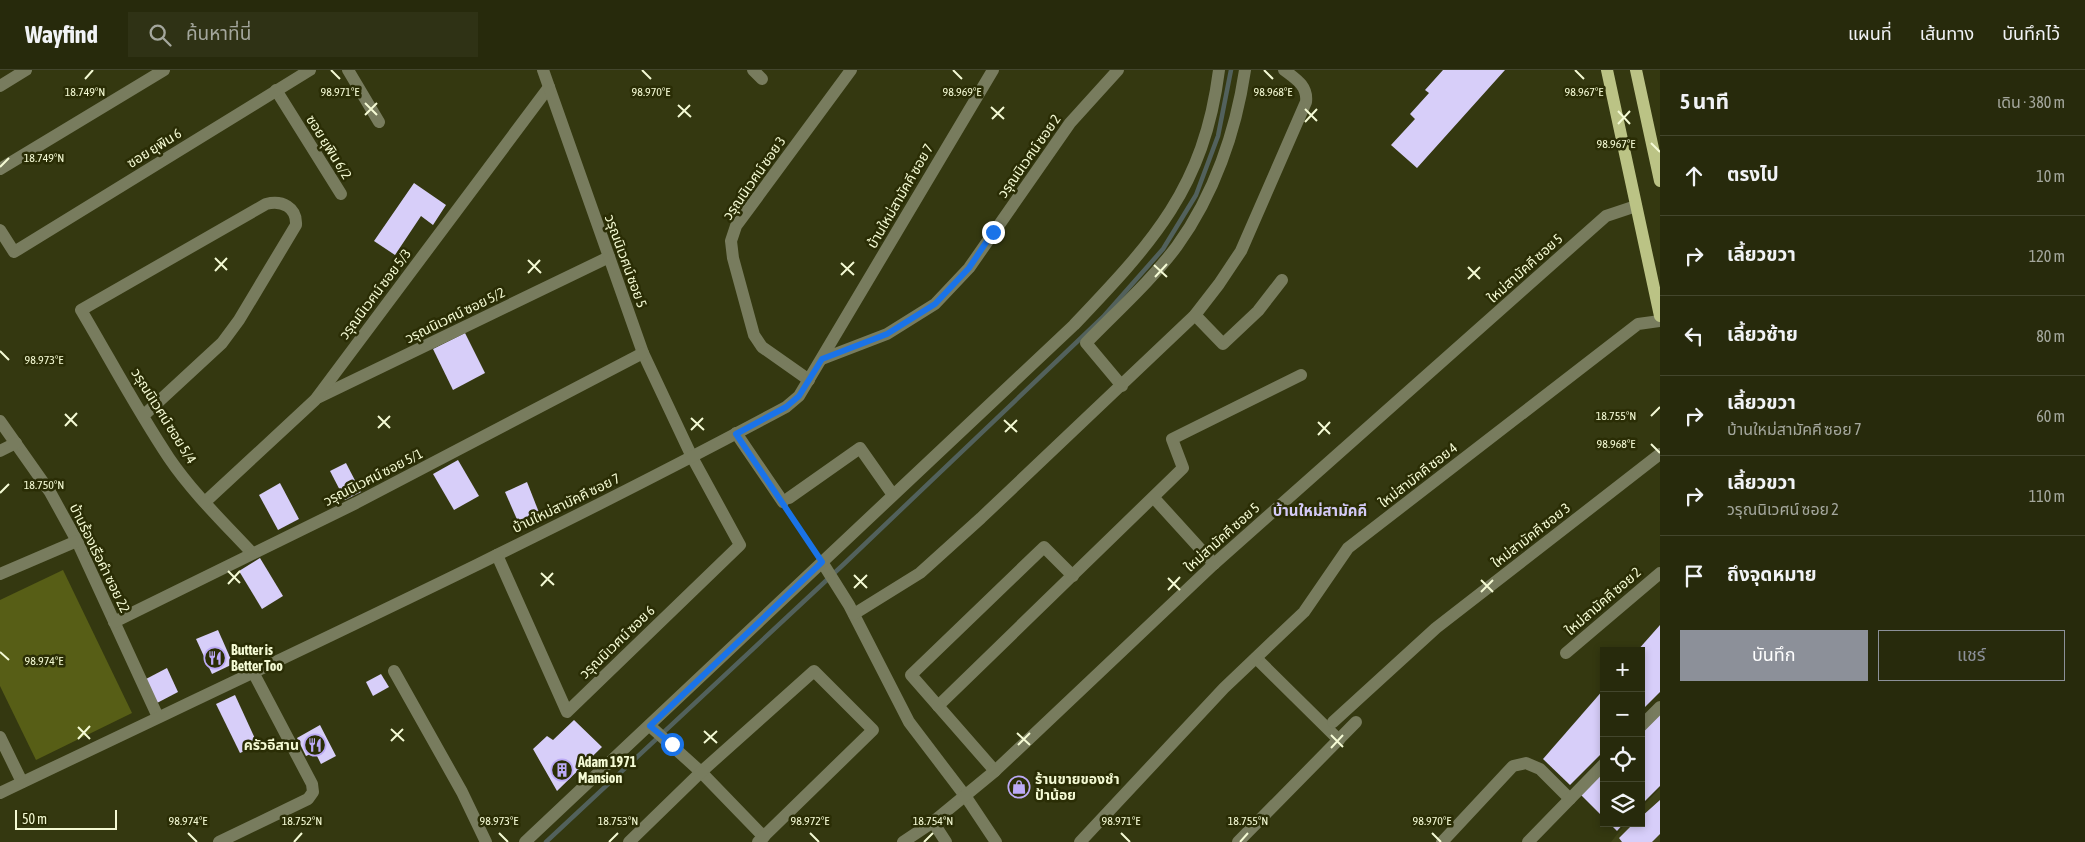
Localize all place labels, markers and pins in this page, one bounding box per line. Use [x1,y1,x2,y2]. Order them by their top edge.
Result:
place label: Butter is Better Too [231,642,283,674]
restaurant icon: Butter is Better Too [203,646,227,670]
restaurant icon: ครัวอีสาน [303,733,327,757]
place label: ครัวอีสาน [244,737,299,753]
place label: Adam 1971 Mansion [577,754,637,786]
building icon: Adam 1971 Mansion [550,758,574,782]
place label: ร้านขายของชำ ป้าน้อย [1035,771,1120,803]
shop icon: ร้านขายของชำ ป้าน้อย [1007,775,1031,799]

